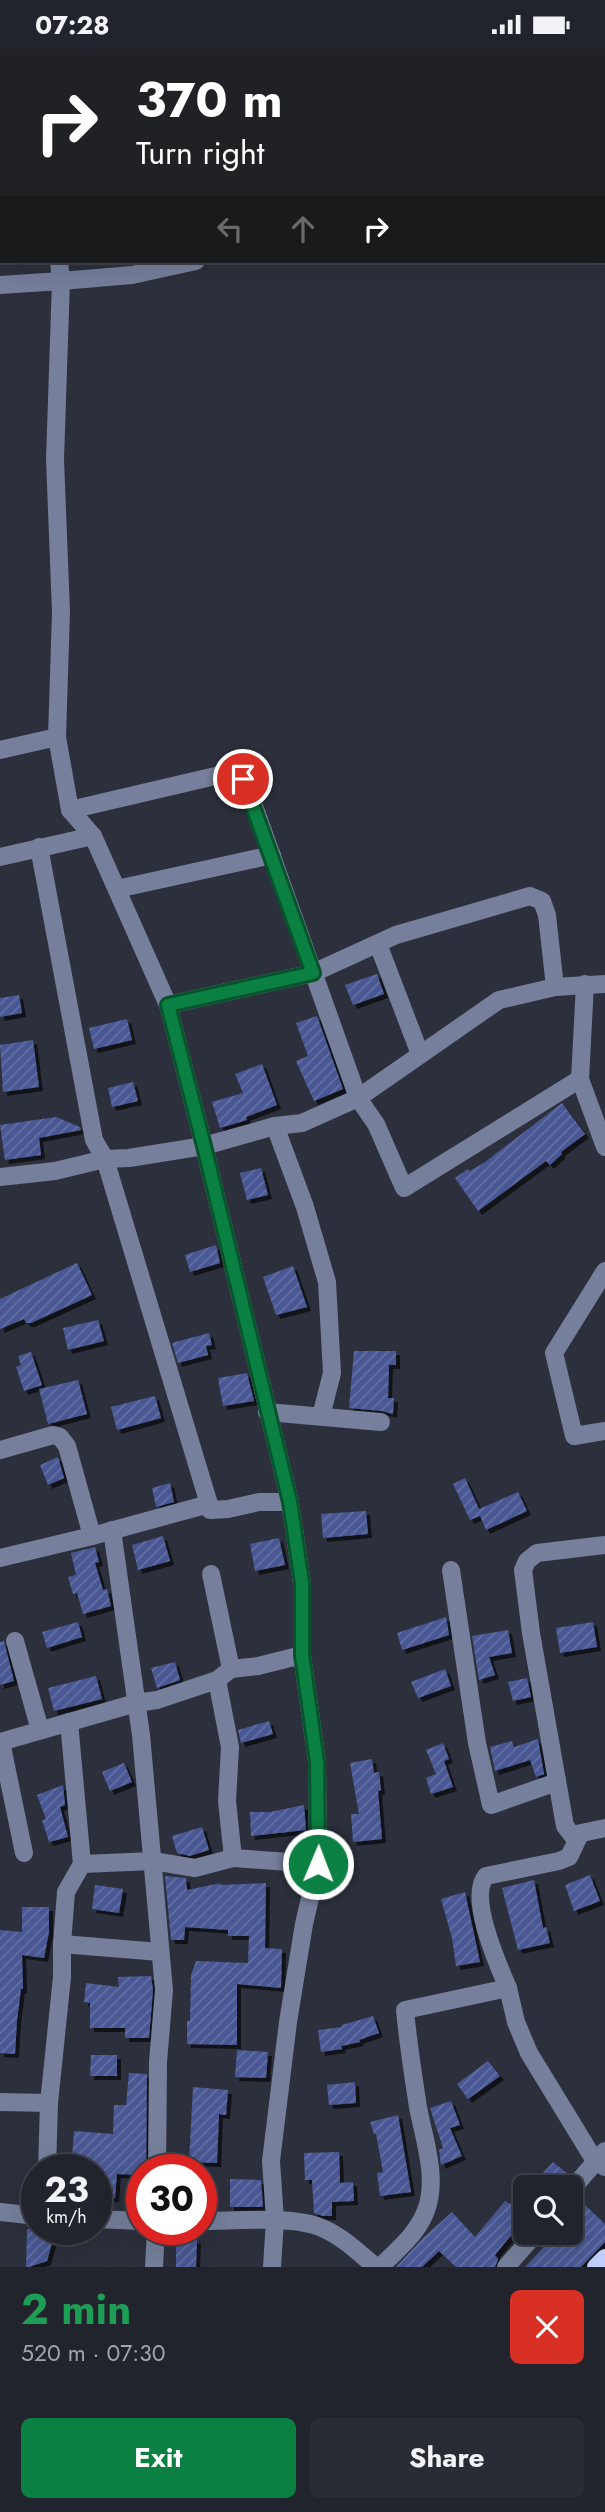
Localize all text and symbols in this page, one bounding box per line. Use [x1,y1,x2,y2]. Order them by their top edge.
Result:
text: 07:28 [35,6,110,44]
text: 370 m [136,65,283,135]
icon: right [21,77,112,168]
text: Turn right [136,130,265,176]
icon: left [211,210,249,248]
icon: ahead [284,210,322,248]
icon: right [357,210,395,248]
pin [213,749,273,809]
icon: arrive [224,760,262,798]
position arrow [281,1827,355,1901]
speed limit sign: 30 [126,2154,217,2245]
text: 23 [44,2165,89,2215]
map controls [513,2175,583,2245]
button: search [513,2175,583,2245]
text: km/h [46,2204,87,2230]
text: 2 min [21,2279,131,2340]
button: close [510,2290,584,2364]
text: 520 m · 07:30 [21,2336,166,2370]
button: Exit [21,2418,296,2498]
button: Share [310,2418,584,2498]

